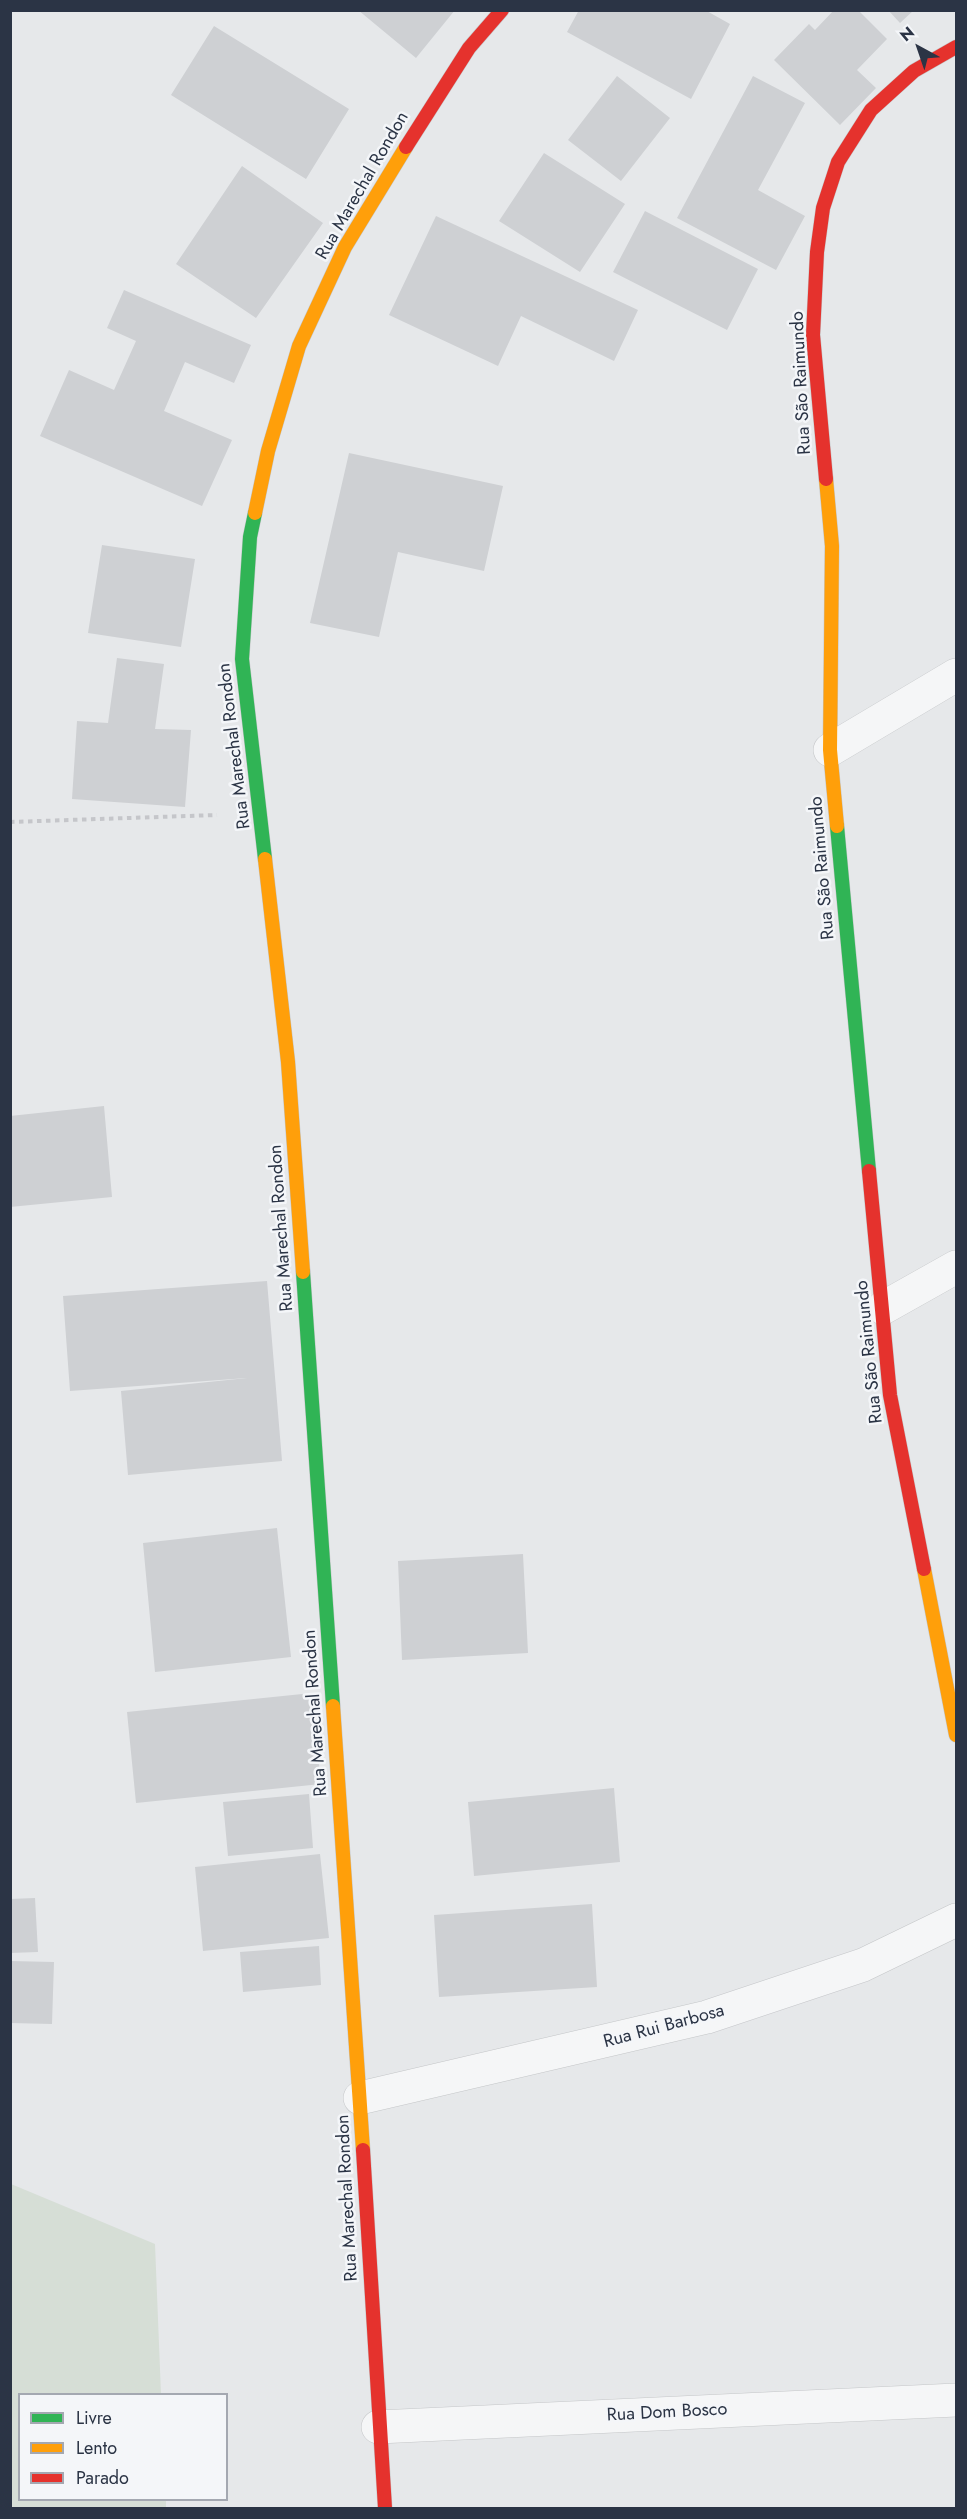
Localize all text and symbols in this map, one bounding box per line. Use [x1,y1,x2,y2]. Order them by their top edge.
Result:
north arrow [889,18,949,78]
text: N [895,21,919,47]
street label: Rua Marechal Rondon [312,108,414,264]
street label: Rua São Raimundo [787,311,817,455]
street label: Rua Marechal Rondon [214,662,256,830]
street label: Rua São Raimundo [806,795,840,941]
street label: Rua Marechal Rondon [265,1144,299,1312]
street label: Rua São Raimundo [852,1279,888,1425]
street label: Rua Marechal Rondon [299,1629,333,1797]
street label: Rua Rui Barbosa [601,2001,727,2053]
street label: Rua Marechal Rondon [333,2114,363,2282]
legend [18,2393,228,2501]
street label: Rua Dom Bosco [606,2399,728,2427]
text: Livre [76,2405,112,2431]
text: Lento [76,2435,117,2461]
text: Parado [76,2465,129,2491]

